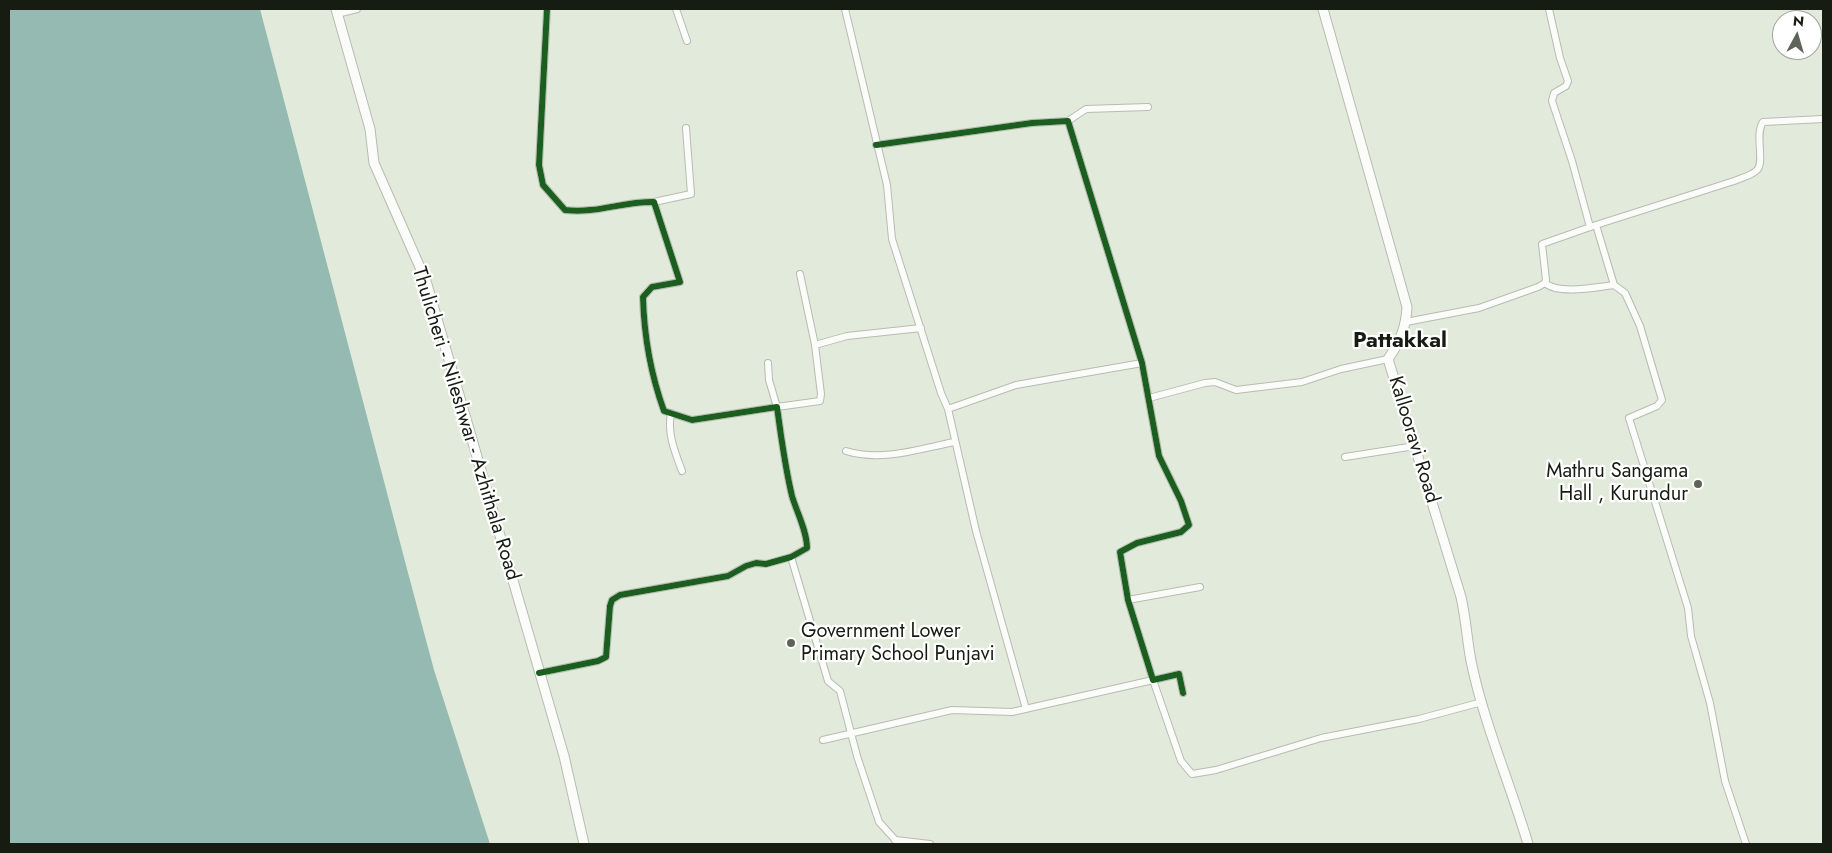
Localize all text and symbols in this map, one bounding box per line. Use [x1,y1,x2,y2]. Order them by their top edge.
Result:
north arrow [1772,10,1822,60]
text: N [1792,11,1805,32]
street label: Thulicheri - Nileshwar - Azhithala Road [406,264,524,584]
district label: Pattakkal [1353,329,1447,355]
street label: Kallooravi Road [1382,374,1444,506]
place label: Mathru Sangama Hall , Kurundur [1546,460,1688,507]
marker: Mathru Sangama Hall , Kurundur [1692,478,1704,490]
place label: Government Lower Primary School Punjavi [801,620,995,667]
marker: Government Lower Primary School Punjavi [785,637,797,649]

